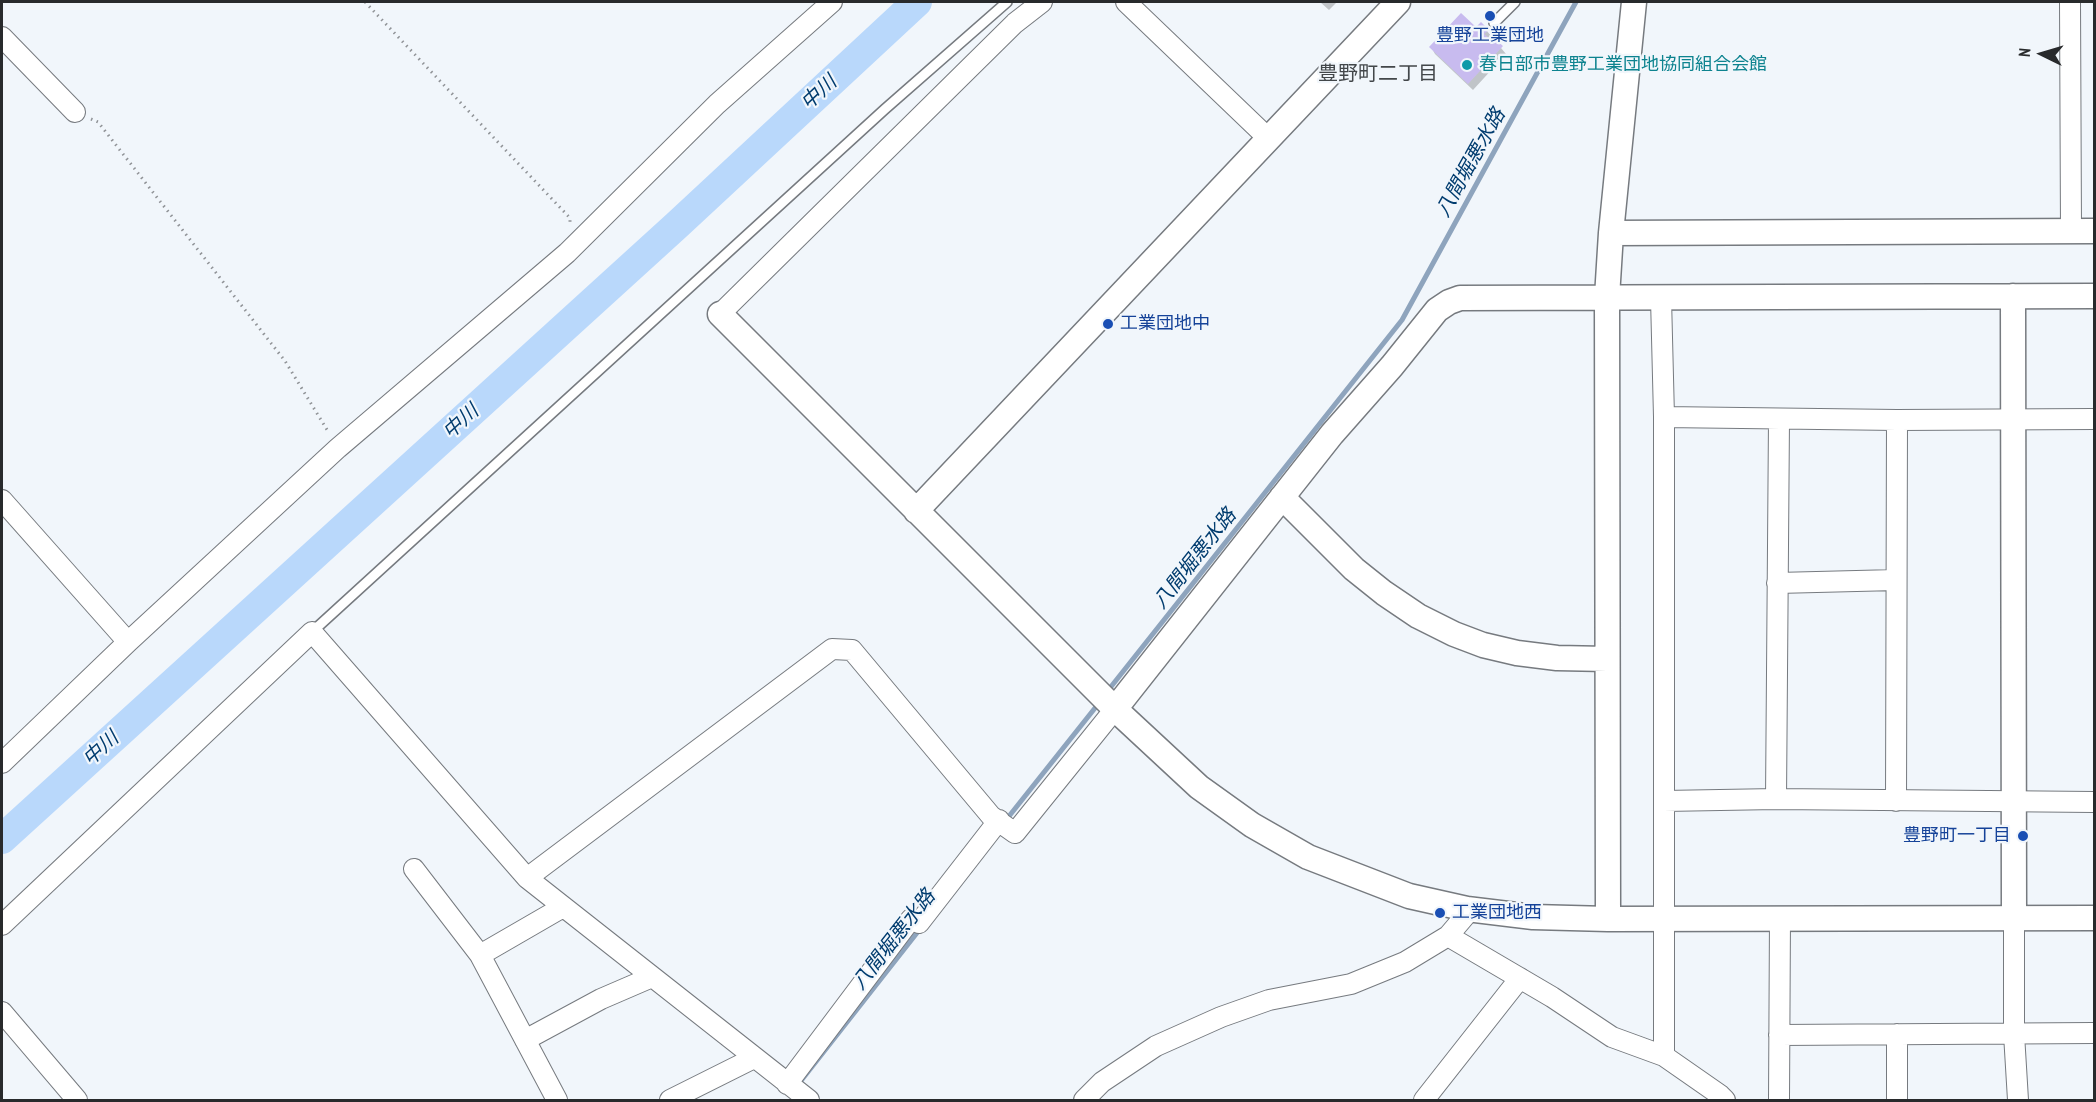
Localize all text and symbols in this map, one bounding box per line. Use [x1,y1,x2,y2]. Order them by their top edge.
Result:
marker: 豊野工業団地 [1483,9,1497,23]
north arrow [2012,24,2072,84]
place label: 豊野工業団地 [1436,25,1544,47]
text: N [2014,47,2034,58]
place label: 春日部市豊野工業団地協同組合会館 [1479,54,1767,76]
marker: 春日部市豊野工業団地協同組合会館 [1460,58,1474,72]
district label: 豊野町二丁目 [1318,62,1438,86]
water label: 中川 [796,71,842,115]
water label: 八間堀悪水路 [1431,105,1511,221]
place label: 工業団地中 [1120,313,1210,335]
marker: 工業団地中 [1101,317,1115,331]
water label: 中川 [438,400,484,444]
water label: 八間堀悪水路 [1149,504,1241,614]
water label: 中川 [78,727,124,771]
place label: 豊野町一丁目 [1903,825,2011,847]
marker: 豊野町一丁目 [2016,829,2030,843]
water label: 八間堀悪水路 [848,885,940,995]
place label: 工業団地西 [1452,902,1542,924]
marker: 工業団地西 [1433,906,1447,920]

